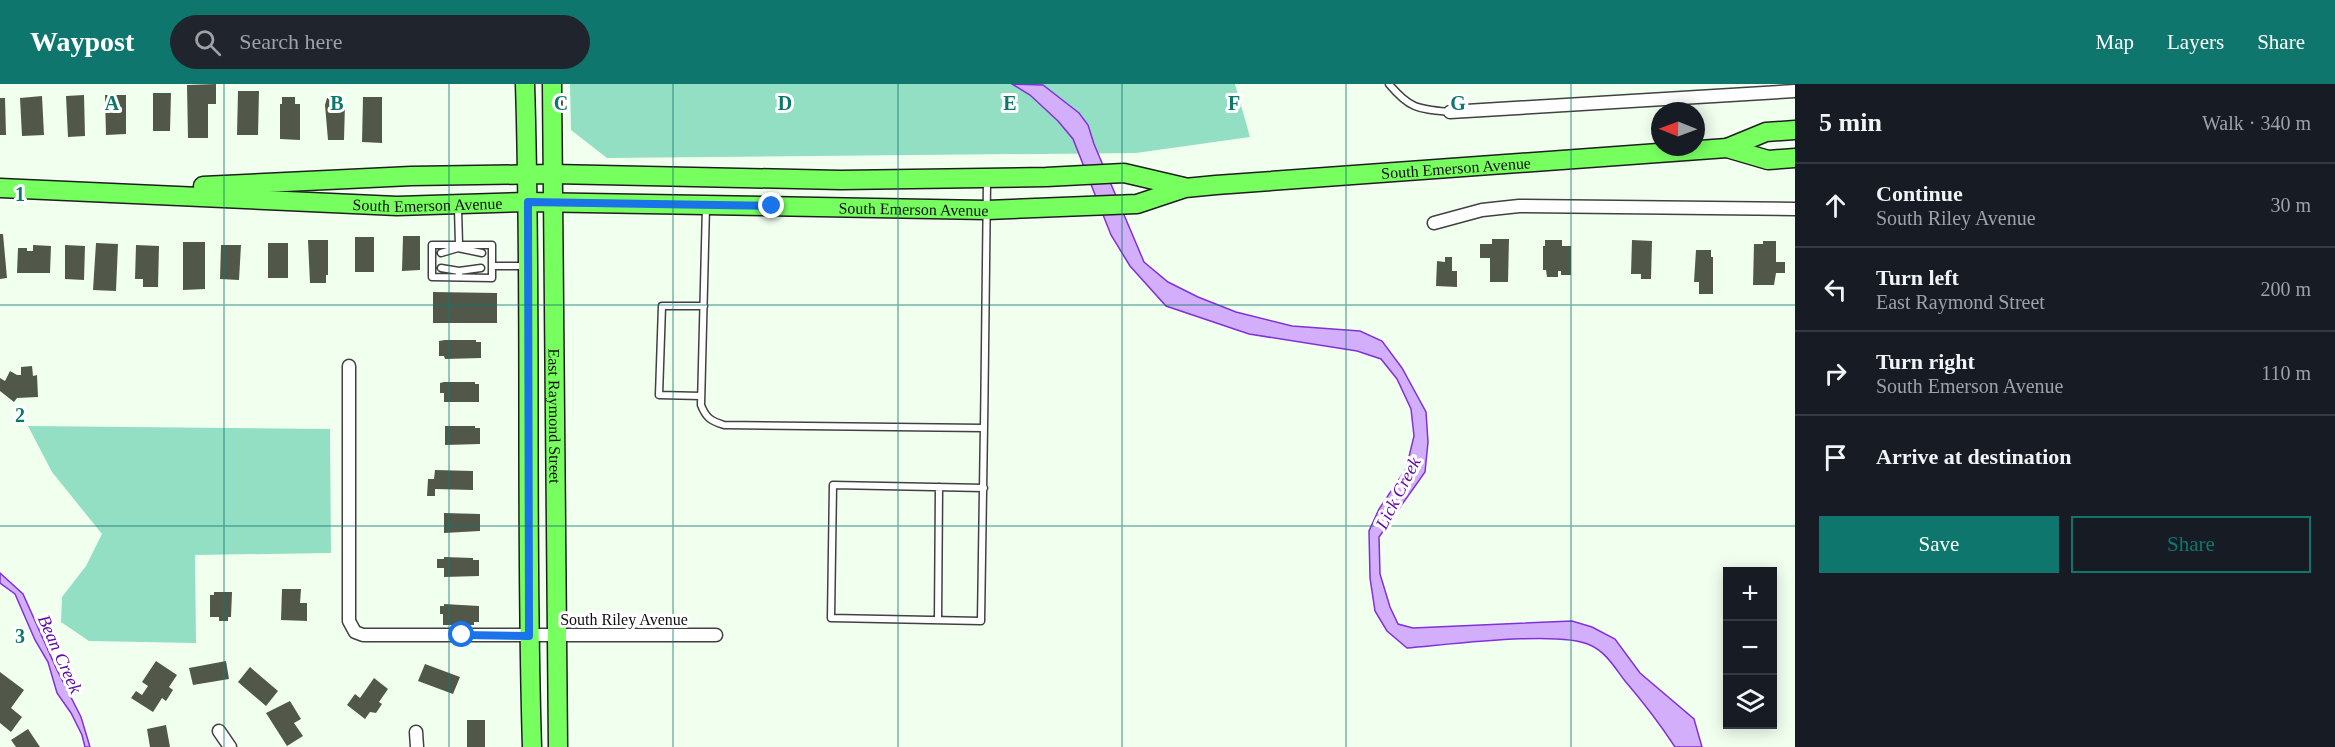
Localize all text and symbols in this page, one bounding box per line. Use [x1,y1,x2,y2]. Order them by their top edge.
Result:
search box [170,15,590,69]
text: Waypost [30,26,134,57]
icon: search [191,26,224,59]
text: Search here [239,29,342,54]
text: Map [2096,30,2134,54]
text: Layers [2167,30,2224,54]
text: Share [2257,30,2305,54]
text: A [105,92,120,114]
text: B [330,92,344,114]
text: C [554,92,568,114]
text: D [778,92,792,114]
text: E [1003,92,1017,114]
text: F [1228,92,1240,114]
text: G [1450,92,1466,114]
north arrow [1651,102,1705,156]
text: 5 min [1819,108,1882,137]
text: Walk · 340 m [2202,112,2311,134]
street label: South Emerson Avenue [1381,154,1531,182]
text: Continue [1876,181,1963,206]
text: 1 [15,183,25,205]
icon: ahead [1819,189,1852,222]
route end [758,192,784,218]
street label: South Emerson Avenue [352,194,503,215]
text: 30 m [2270,194,2311,216]
street label: South Emerson Avenue [838,199,989,219]
text: South Riley Avenue [1876,207,2036,229]
text: Turn left [1876,265,1959,290]
icon: left [1819,273,1852,306]
text: 200 m [2260,278,2311,300]
text: East Raymond Street [1876,291,2045,313]
street label: East Raymond Street [545,348,564,484]
text: Turn right [1876,349,1975,374]
icon: right [1819,357,1852,390]
text: 110 m [2261,362,2311,384]
text: South Emerson Avenue [1876,375,2063,397]
text: 2 [15,404,25,426]
icon: arrive [1819,441,1852,474]
text: Arrive at destination [1876,444,2072,469]
water label: Lick Creek [1371,453,1425,533]
button: Save [1819,516,2059,573]
button: Share [2071,516,2311,573]
map controls [1723,567,1777,729]
button: + [1723,567,1777,621]
street label: South Riley Avenue [560,611,688,629]
water label: Bean Creek [34,612,87,697]
route start [448,621,474,647]
button: − [1723,621,1777,675]
text: 3 [15,625,25,647]
button: layers [1723,675,1777,729]

